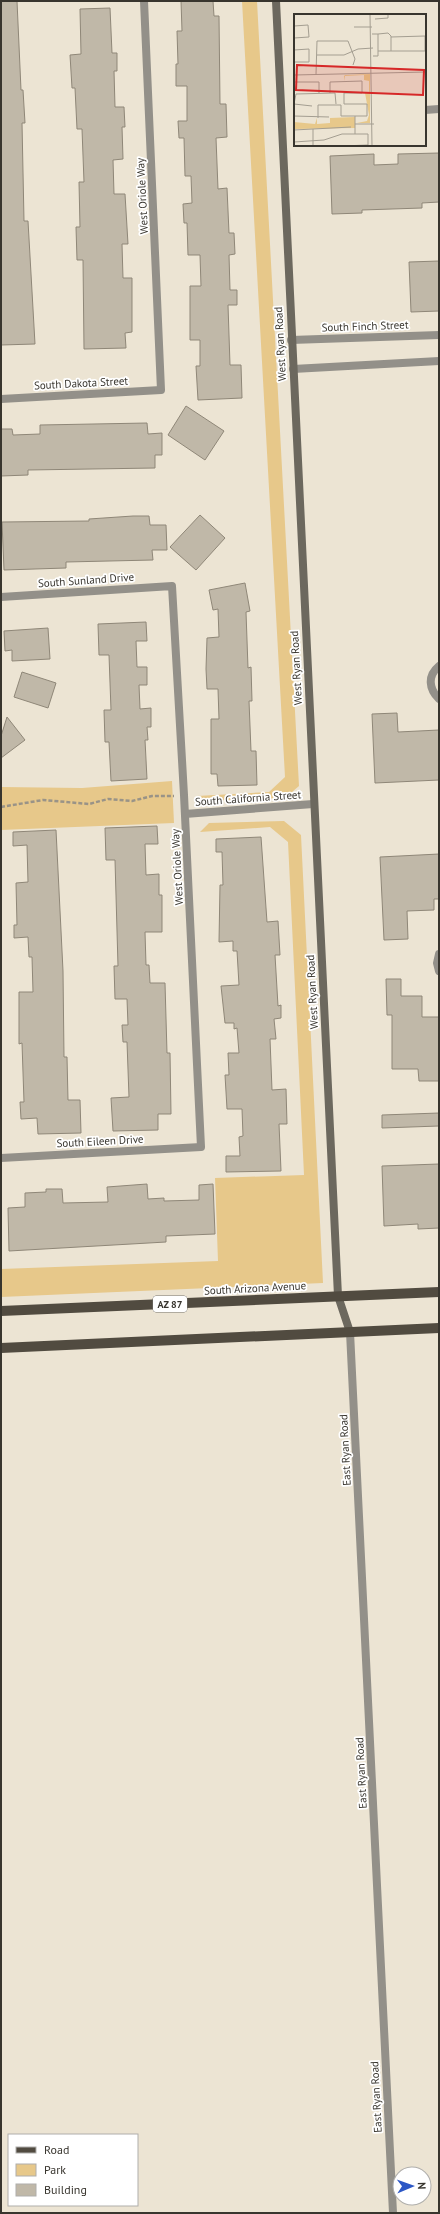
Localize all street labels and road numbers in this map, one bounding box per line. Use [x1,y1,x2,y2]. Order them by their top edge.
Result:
street label: West Oriole Way [133,157,151,235]
street label: West Ryan Road [271,306,289,382]
street label: South Finch Street [321,317,409,335]
street label: South Dakota Street [34,374,129,392]
street label: South Sunland Drive [37,570,135,590]
street label: West Ryan Road [287,630,305,706]
street label: South California Street [194,787,302,809]
street label: West Oriole Way [168,828,186,906]
street label: West Ryan Road [303,954,321,1030]
street label: South Eileen Drive [56,1132,144,1150]
street label: South Arizona Avenue [204,1278,307,1298]
road number: AZ 87 [153,1296,187,1312]
street label: East Ryan Road [336,1414,354,1486]
street label: East Ryan Road [352,1737,370,1809]
street label: East Ryan Road [367,2061,385,2133]

